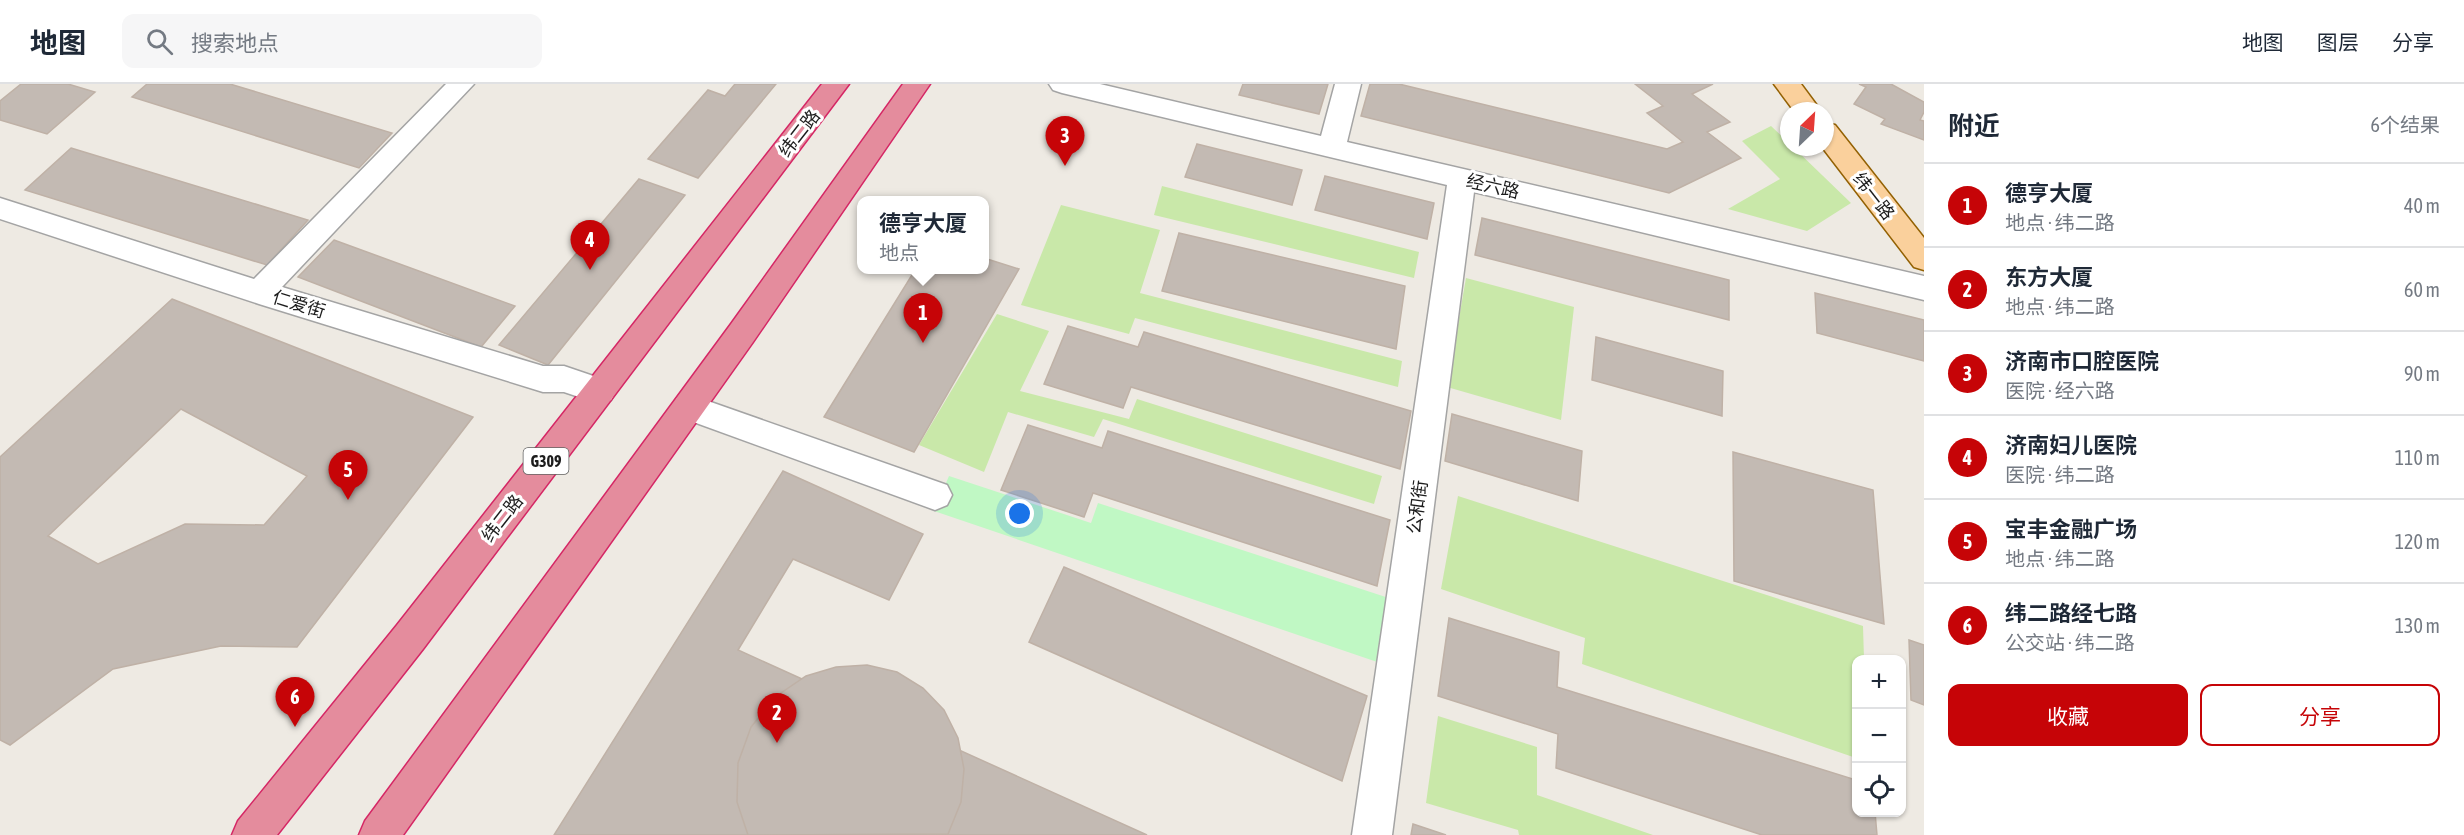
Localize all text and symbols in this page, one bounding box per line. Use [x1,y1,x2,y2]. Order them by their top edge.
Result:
search box [122,14,542,68]
icon: search [143,25,176,58]
text: 地图 [30,27,86,59]
text: 搜索地点 [191,30,279,56]
text: 地图 [2242,30,2284,54]
text: 图层 [2317,30,2359,54]
text: 分享 [2392,30,2434,54]
north arrow [1780,102,1834,156]
street label: 纬二路 [774,105,824,161]
text: 附近 [1948,111,2000,141]
text: 6个结果 [2371,113,2440,136]
pin: 3 [1046,116,1084,166]
street label: 纬一路 [1849,168,1899,224]
street label: 经六路 [1464,170,1522,202]
text: 德亨大厦 [2005,180,2093,206]
text: 1 [1963,194,1972,217]
text: 40 m [2404,194,2440,217]
popup [857,196,989,274]
text: 德亨大厦 [879,210,967,236]
text: 地点 · 纬二路 [2005,211,2115,234]
pin: 4 [570,220,610,270]
text: 地点 [879,241,919,264]
text: 东方大厦 [2005,264,2093,290]
text: 2 [1963,278,1972,301]
text: 60 m [2404,278,2440,301]
street label: 仁爱街 [270,286,328,322]
pin: 1 [904,294,942,343]
text: 地点 · 纬二路 [2005,295,2115,318]
text: 济南市口腔医院 [2005,348,2159,374]
text: 3 [1963,362,1972,385]
text: 90 m [2404,362,2440,385]
text: 医院 · 经六路 [2005,379,2115,402]
text: 济南妇儿医院 [2005,432,2137,458]
text: 4 [1963,446,1972,469]
text: 110 m [2395,446,2440,469]
road number: G309 [524,448,568,474]
pin: 5 [328,450,368,500]
text: 医院 · 纬二路 [2005,463,2115,486]
street label: 公和街 [1403,479,1431,535]
street label: 纬二路 [477,490,527,546]
your location [1005,499,1034,528]
text: 宝丰金融广场 [2005,516,2137,542]
text: 5 [1963,530,1972,553]
text: 120 m [2395,530,2440,553]
text: 地点 · 纬二路 [2005,547,2115,570]
text: 纬二路经七路 [2005,600,2137,626]
text: 6 [1963,614,1972,637]
text: 130 m [2395,614,2440,637]
text: 公交站 · 纬二路 [2005,631,2135,654]
map controls [1852,655,1906,817]
button: + [1852,655,1906,709]
pin: 6 [276,678,314,727]
button: 收藏 [1948,684,2188,746]
button: 分享 [2200,684,2440,746]
pin: 2 [758,694,796,743]
button: − [1852,709,1906,763]
button: locate [1852,763,1906,817]

